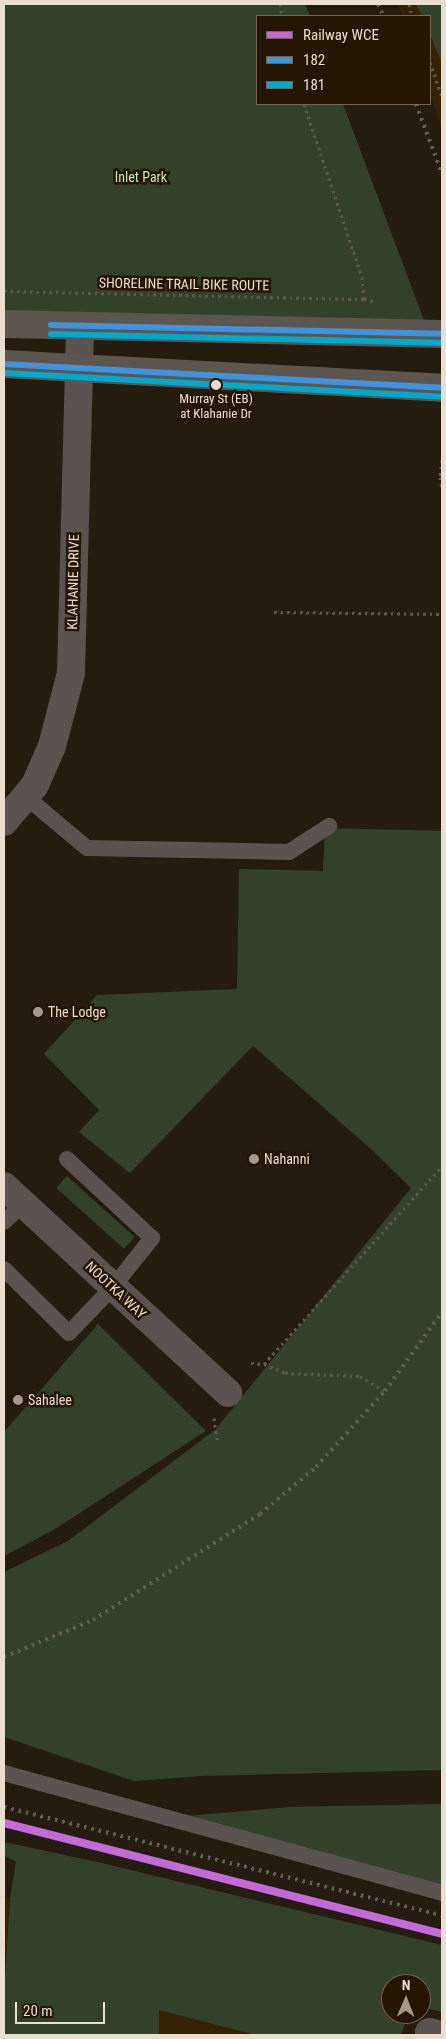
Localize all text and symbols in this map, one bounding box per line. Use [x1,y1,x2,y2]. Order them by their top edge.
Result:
legend [256,15,431,105]
text: Railway WCE [303,26,379,44]
text: 182 [303,51,325,69]
text: 181 [303,76,325,94]
park label: Inlet Park [115,169,167,185]
street label: SHORELINE TRAIL BIKE ROUTE [98,274,270,294]
marker: Murray St (EB) at Klahanie Dr [211,380,221,390]
place label: Murray St (EB) at Klahanie Dr [179,392,253,423]
street label: KLAHANIE DRIVE [64,534,82,630]
place label: The Lodge [48,1004,106,1020]
marker: The Lodge [32,1006,44,1018]
place label: Nahanni [264,1151,310,1167]
marker: Nahanni [248,1153,260,1165]
street label: NOOTKA WAY [82,1258,150,1322]
place label: Sahalee [28,1392,72,1408]
marker: Sahalee [12,1394,24,1406]
north arrow [381,1974,431,2024]
text: N [402,1977,411,1993]
scale bar [18,1992,108,2024]
text: 20 m [23,2002,53,2020]

